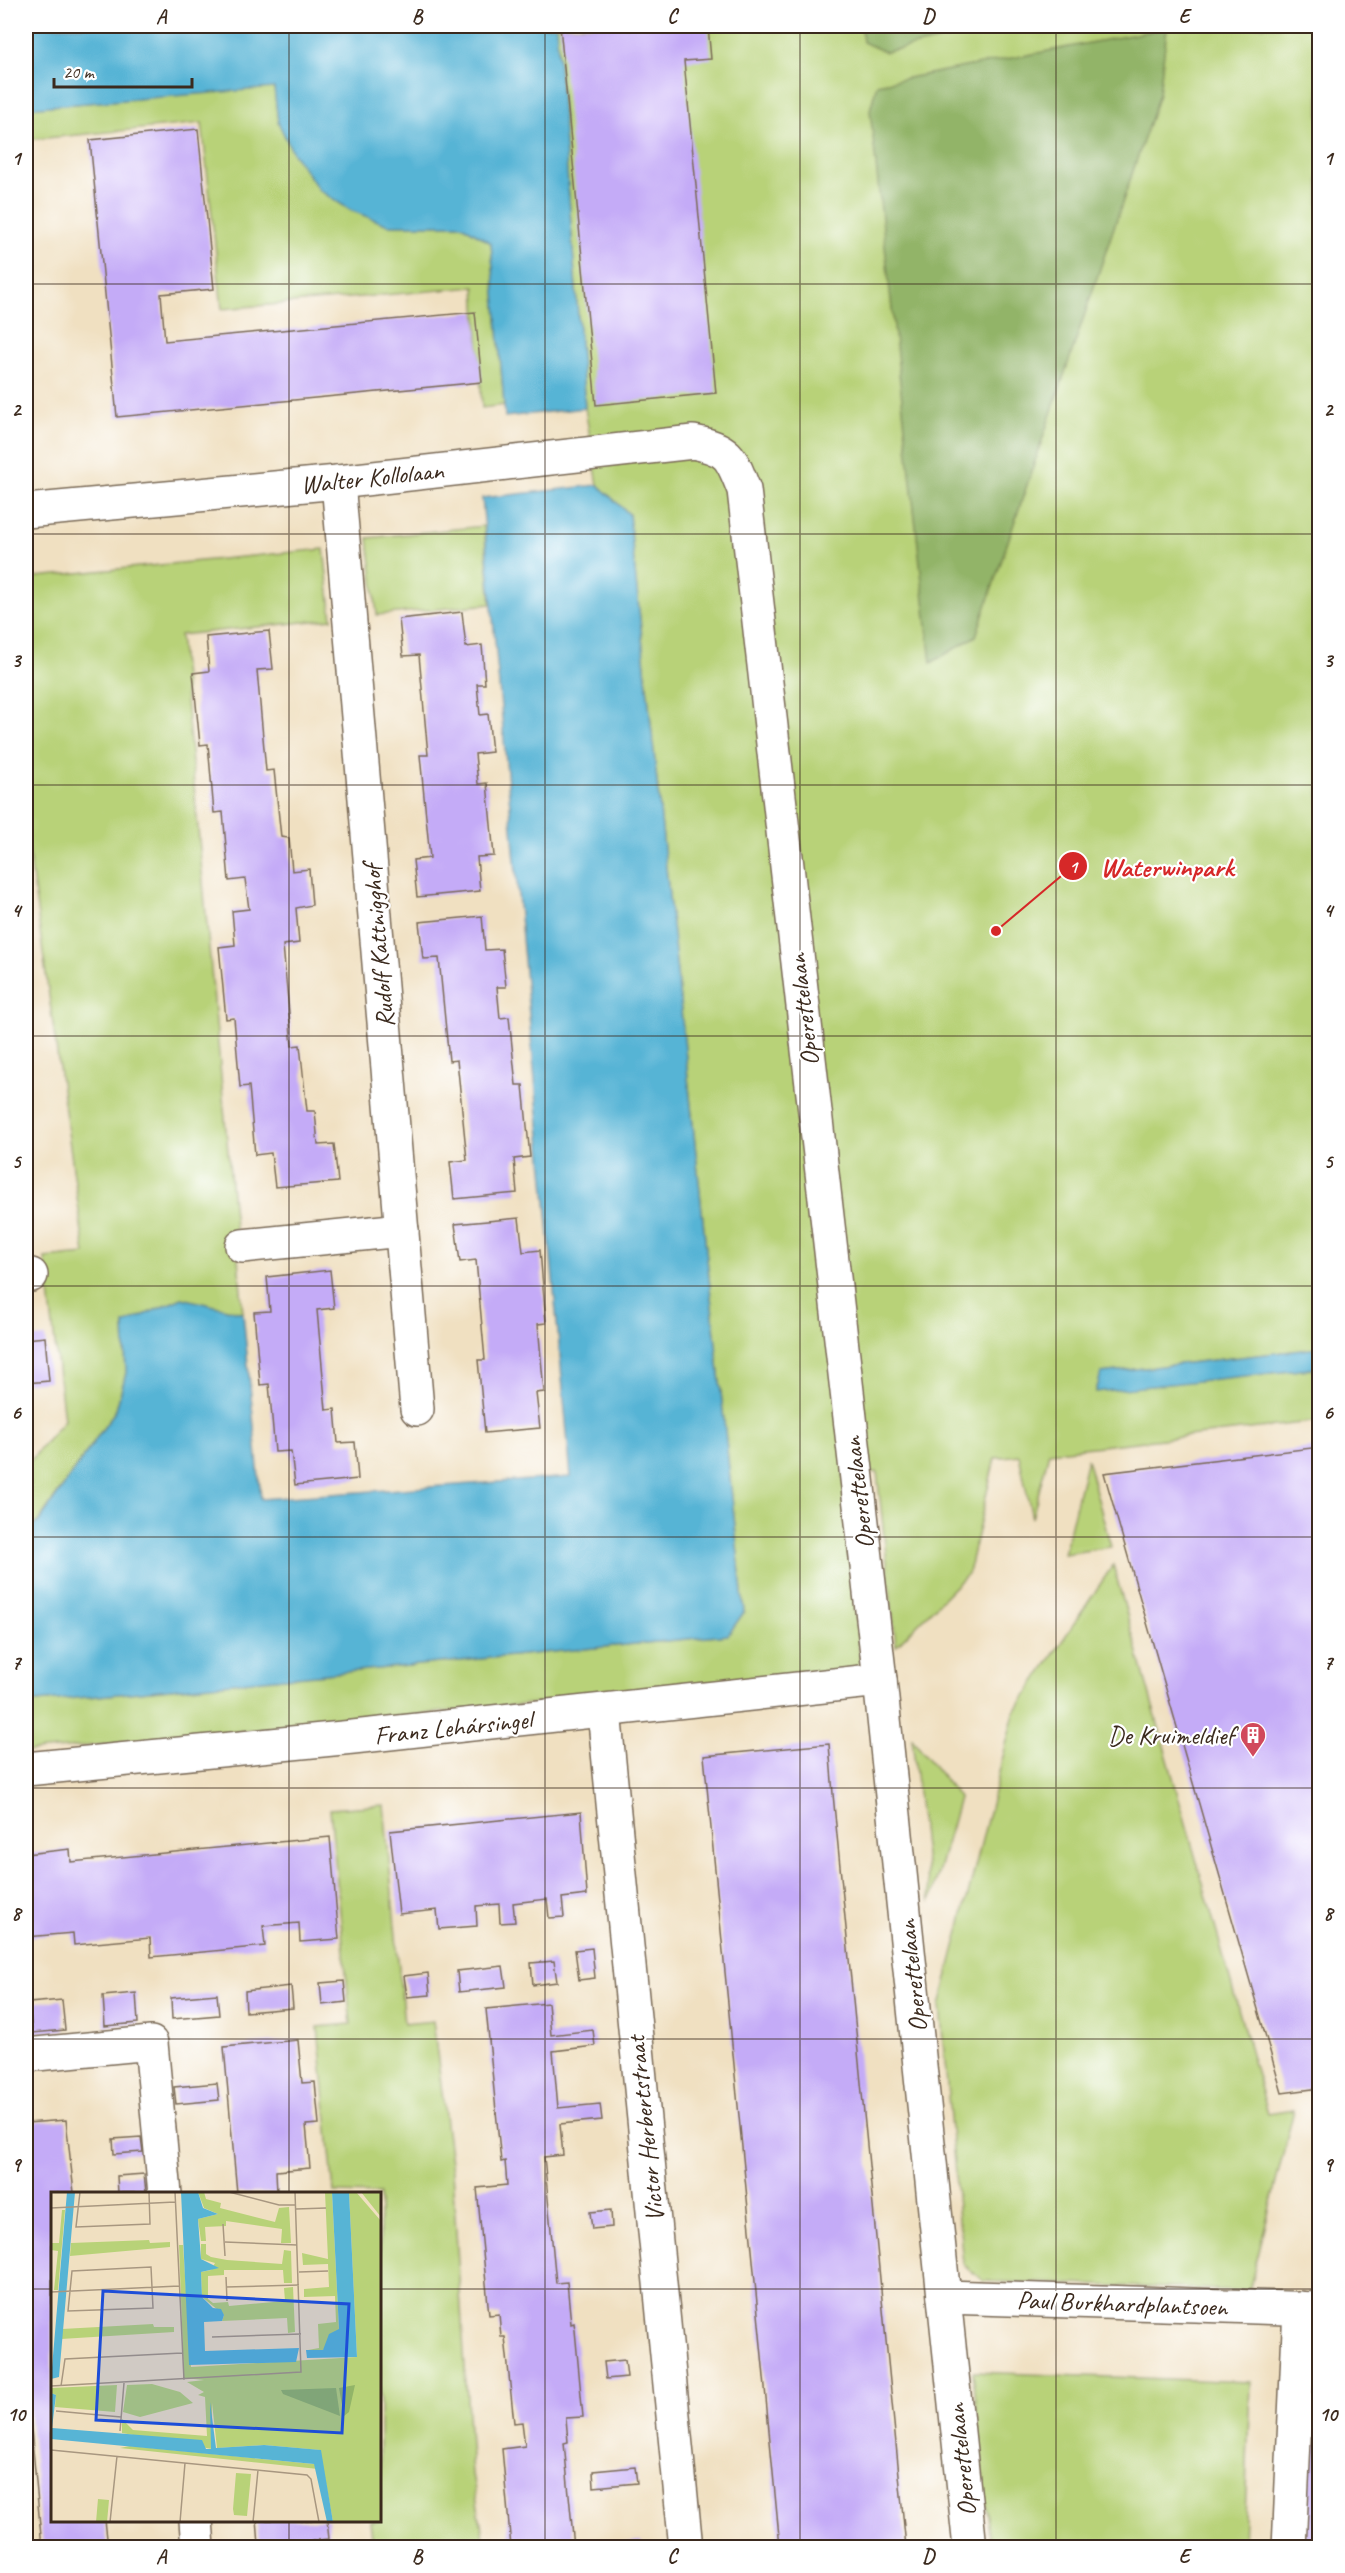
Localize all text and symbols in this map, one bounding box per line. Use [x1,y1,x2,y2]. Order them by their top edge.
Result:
text: A [156,4,168,29]
text: B [412,4,424,29]
text: C [667,4,679,29]
text: D [922,4,936,29]
text: E [1179,4,1193,29]
scale bar [54,51,192,89]
text: 20 m [63,61,96,83]
text: 1 [12,146,23,171]
text: 1 [1324,146,1335,171]
text: 2 [12,397,23,422]
text: 2 [1324,397,1335,422]
street label: Walter Kollolaan [299,453,446,501]
text: 3 [12,648,23,673]
text: 3 [1324,648,1335,673]
callout: Waterwinpark [1058,844,1245,889]
text: Waterwinpark [1101,850,1236,884]
text: 1 [1069,856,1079,878]
street label: Rudolf Kattnigghof [354,858,402,1029]
text: 4 [12,898,24,923]
text: 4 [1324,898,1336,923]
street label: Operettelaan [780,951,827,1068]
text: 5 [12,1149,23,1174]
text: 5 [1324,1149,1335,1174]
text: 6 [11,1400,22,1425]
text: 6 [1323,1400,1334,1425]
street label: Operettelaan [835,1434,882,1551]
text: 7 [12,1650,23,1675]
text: 7 [1324,1650,1335,1675]
street label: Franz Lehársingel [373,1702,538,1752]
place label: De Kruimeldief [1108,1719,1239,1752]
building icon: De Kruimeldief [1238,1720,1268,1758]
text: 8 [12,1901,24,1926]
text: 8 [1324,1901,1336,1926]
street label: Operettelaan [890,1917,935,2034]
street label: Victor Herbertstraat [619,2032,672,2224]
text: 9 [12,2152,23,2177]
text: 9 [1324,2152,1335,2177]
inset map [51,2192,381,2522]
street label: Paul Burkhardplantsoen [1016,2283,1229,2324]
street label: Operettelaan [939,2401,984,2518]
text: 10 [7,2402,27,2427]
text: 10 [1319,2402,1339,2427]
text: A [156,2544,168,2569]
text: B [412,2544,424,2569]
text: C [667,2544,679,2569]
text: D [922,2544,936,2569]
text: E [1179,2544,1193,2569]

